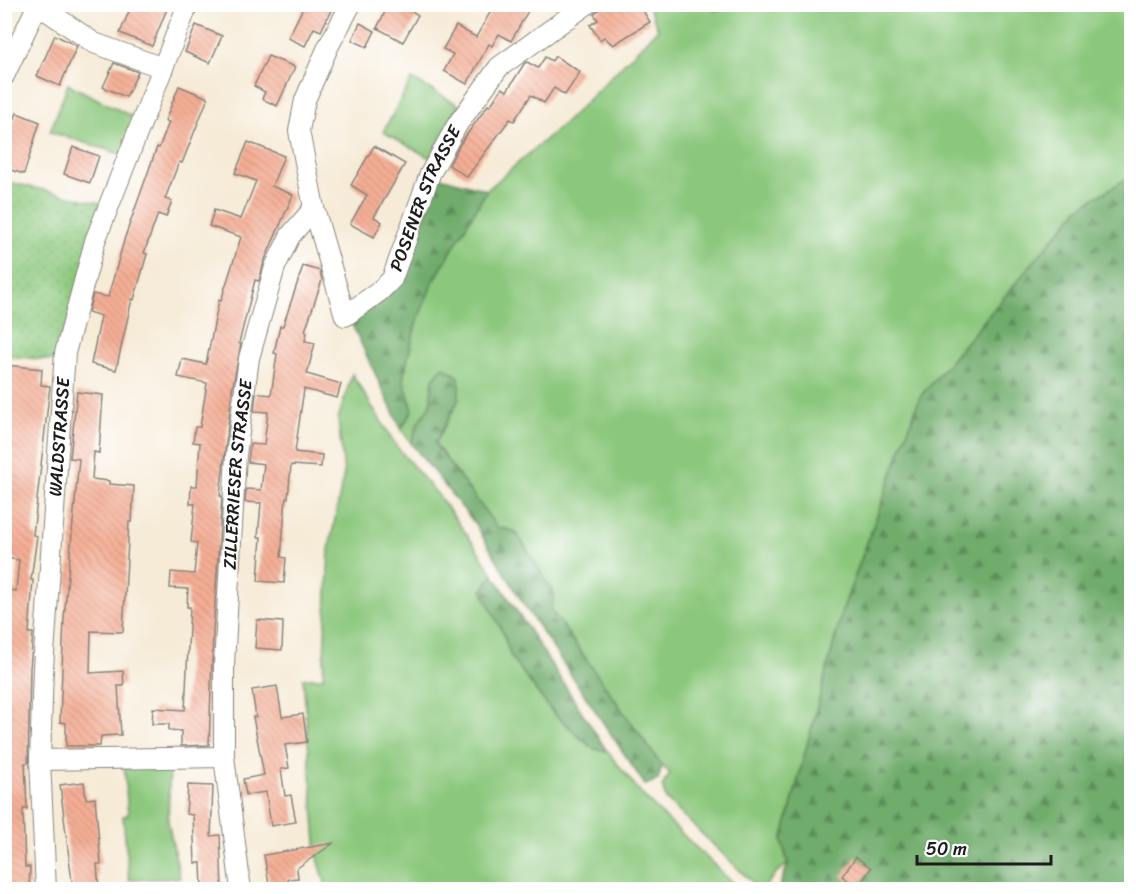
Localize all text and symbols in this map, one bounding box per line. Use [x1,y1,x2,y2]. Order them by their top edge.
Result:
street label: POSENER STRASSE [380,119,470,276]
street label: WALDSTRASSE [39,375,79,497]
street label: ZILLERRIESER STRASSE [213,376,262,571]
scale bar [917,828,1050,866]
text: 50 m [926,833,967,865]

